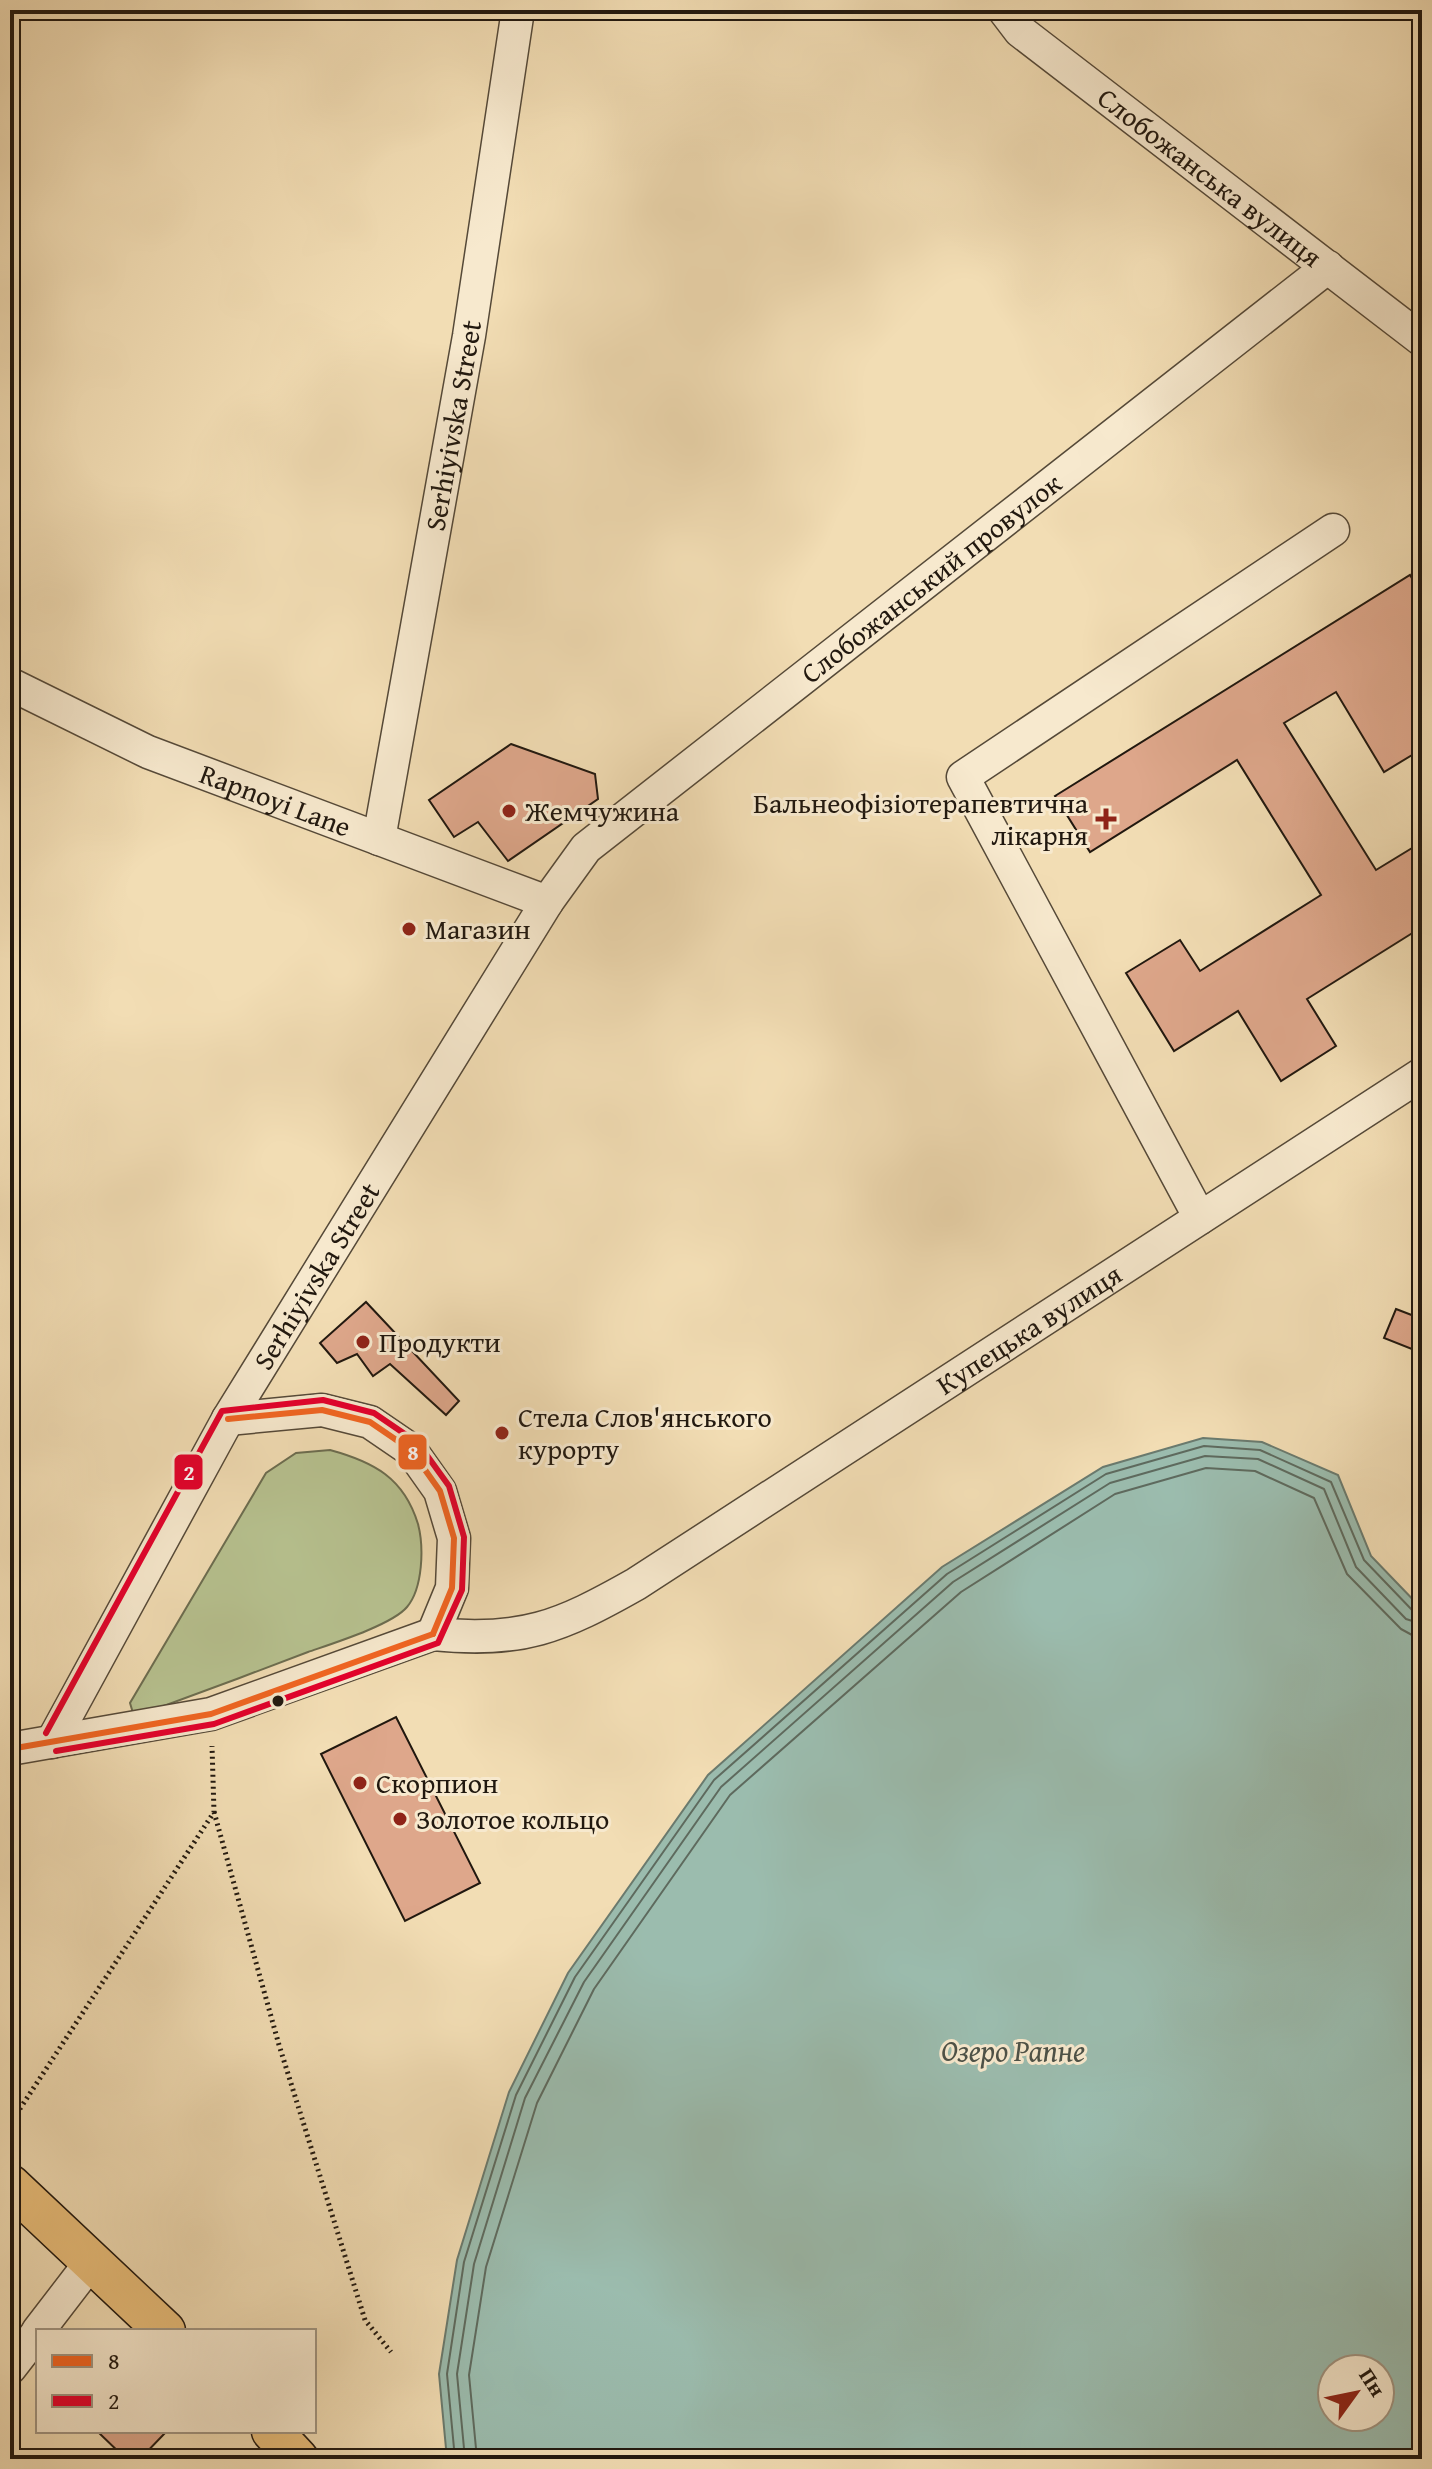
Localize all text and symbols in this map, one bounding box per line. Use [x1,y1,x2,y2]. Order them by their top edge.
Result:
street label: Слобожанська вулиця [1089,77,1331,276]
street label: Serhiyivska Street [414,317,491,534]
street label: Слобожанський провулок [792,462,1070,693]
street label: Rapnoyi Lane [194,752,357,846]
place label: Бальнеофізіотерапевтична лікарня [753,782,1089,855]
place label: Жемчужина [524,790,680,831]
marker: Жемчужина [500,802,518,820]
marker: Бальнеофізіотерапевтична лікарня [1095,808,1117,830]
place label: Магазин [425,908,531,949]
marker: Магазин [400,920,418,938]
street label: Serhiyivska Street [242,1174,389,1377]
street label: Купецька вулиця [928,1253,1129,1404]
place label: Продукти [379,1321,501,1362]
marker: Продукти [354,1333,372,1351]
place label: Стела Слов'янського курорту [518,1396,772,1469]
marker: Стела Слов'янського курорту [493,1424,511,1442]
line badge: 8 [397,1433,428,1471]
text: 8 [407,1436,419,1468]
line badge: 2 [173,1453,204,1491]
text: 2 [183,1456,195,1488]
unlabelled marker [270,1693,286,1709]
place label: Скорпион [376,1762,498,1803]
marker: Скорпион [351,1774,369,1792]
place label: Золотое кольцо [416,1798,609,1839]
marker: Золотое кольцо [391,1810,409,1828]
water label: Озеро Рапне [941,2028,1085,2072]
legend [36,2329,316,2433]
text: 8 [108,2343,120,2378]
north arrow [1316,2353,1396,2433]
text: Пн [1352,2362,1394,2403]
text: 2 [108,2383,120,2418]

